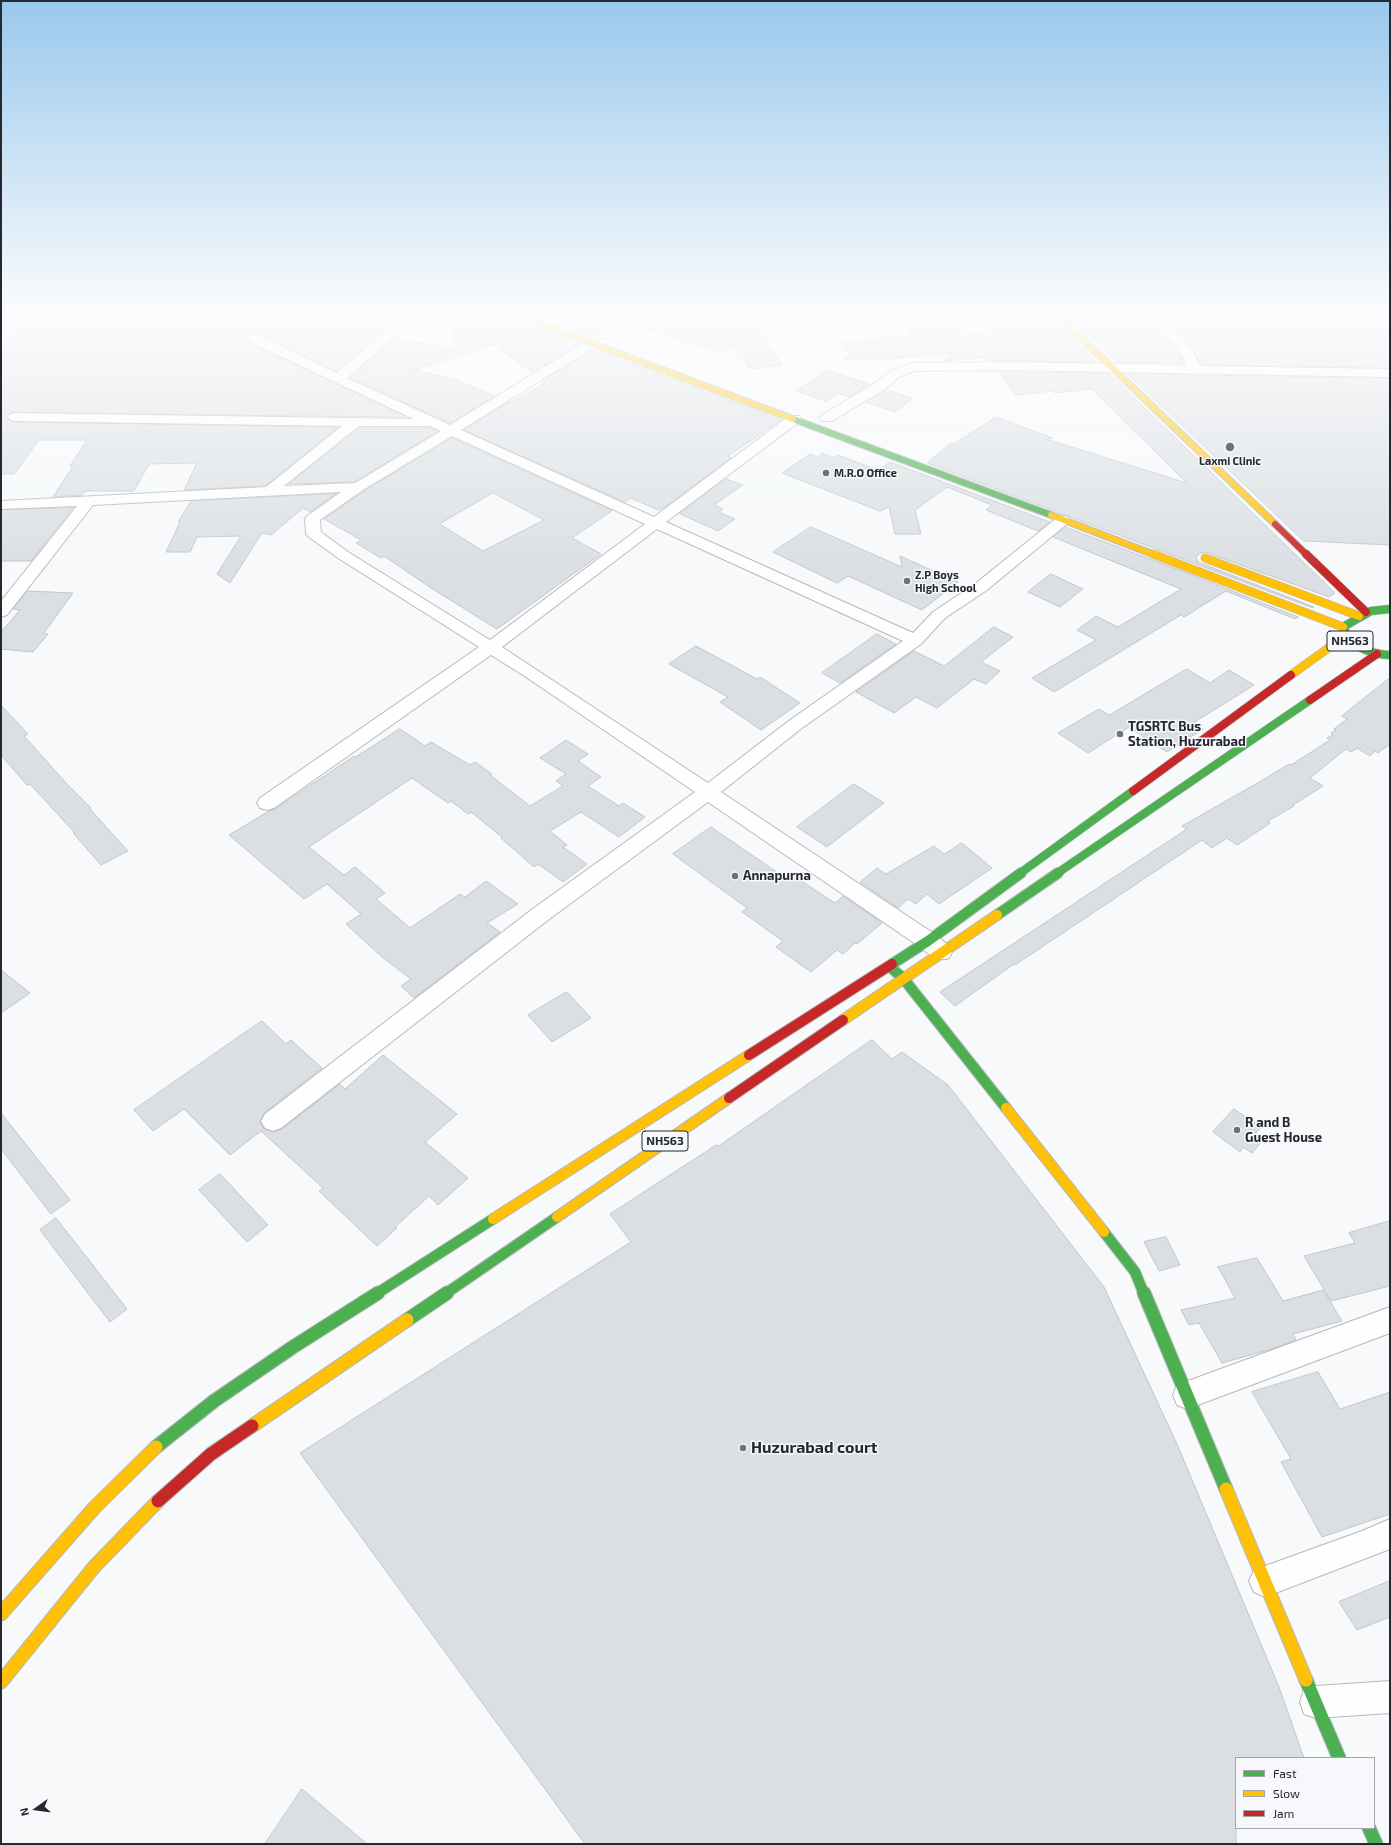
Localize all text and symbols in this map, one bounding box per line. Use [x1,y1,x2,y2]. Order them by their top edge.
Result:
marker: Laxmi Clinic [1224,441,1236,453]
place label: Laxmi Clinic [1199,454,1261,468]
place label: M.R.O Office [834,466,897,480]
marker: M.R.O Office [821,468,831,478]
place label: Z.P Boys High School [915,568,976,594]
marker: Z.P Boys High School [902,576,912,586]
road number: NH563 [1327,631,1373,651]
place label: TGSRTC Bus Station, Huzurabad [1128,719,1246,750]
marker: TGSRTC Bus Station, Huzurabad [1115,729,1125,739]
place label: Annapurna [743,868,811,884]
marker: Annapurna [730,871,740,881]
place label: R and B Guest House [1245,1115,1322,1146]
marker: R and B Guest House [1232,1125,1242,1135]
road number: NH563 [642,1131,688,1151]
place label: Huzurabad court [751,1438,877,1458]
marker: Huzurabad court [738,1443,748,1453]
legend [1235,1757,1375,1829]
text: Fast [1273,1766,1296,1780]
text: Slow [1273,1786,1300,1800]
north arrow [16,1789,56,1829]
text: Jam [1273,1806,1294,1820]
text: N [17,1807,31,1817]

